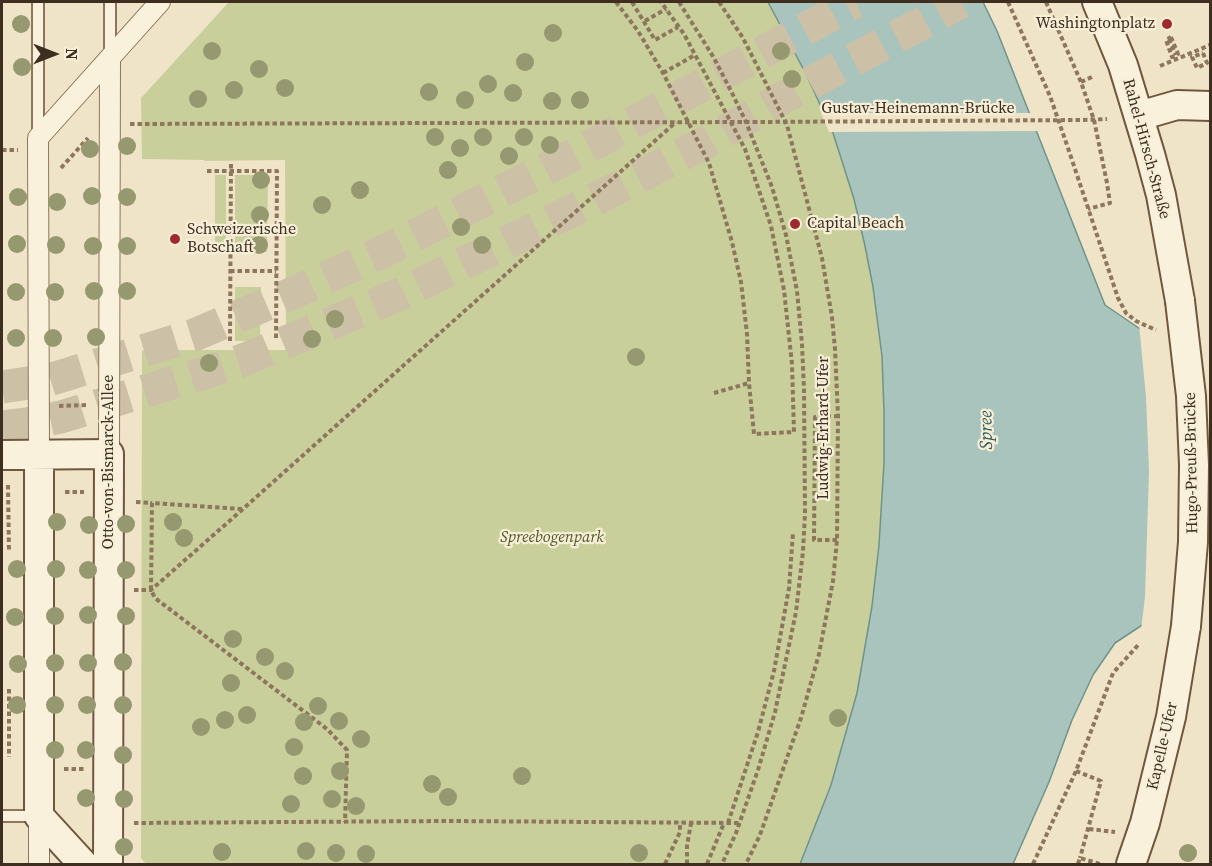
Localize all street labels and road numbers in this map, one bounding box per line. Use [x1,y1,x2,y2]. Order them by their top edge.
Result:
street label: Rahel-Hirsch-Straße [1118,77,1174,221]
street label: Gustav-Heinemann-Brücke [821,99,1015,119]
street label: Ludwig-Erhard-Ufer [814,356,834,500]
street label: Otto-von-Bismarck-Allee [99,375,119,549]
street label: Hugo-Preuß-Brücke [1181,392,1203,534]
street label: Kapelle-Ufer [1144,700,1182,792]

